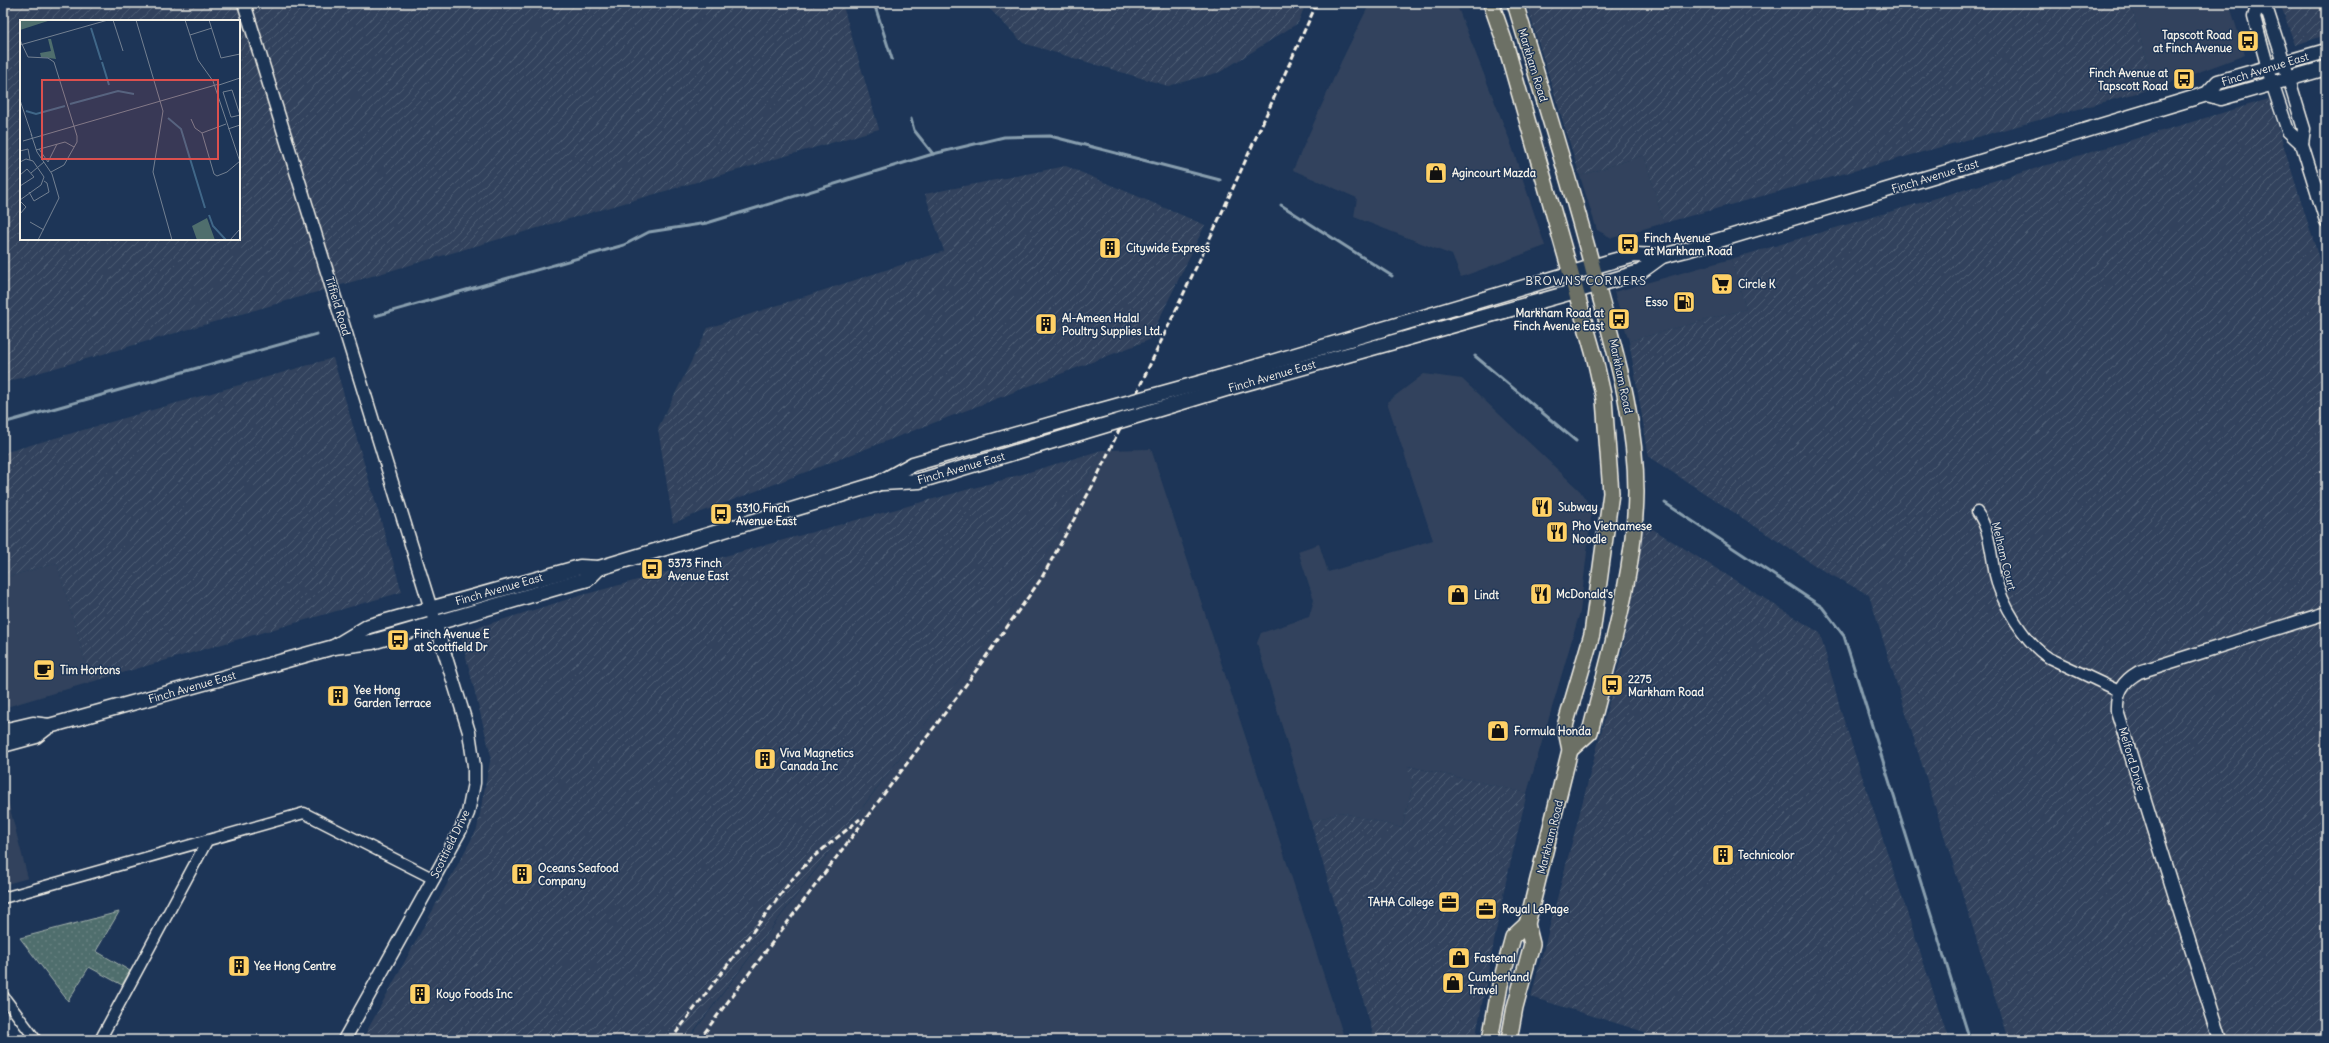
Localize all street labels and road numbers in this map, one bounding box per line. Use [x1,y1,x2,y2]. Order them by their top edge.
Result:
street label: Markham Road [1515,27,1551,104]
street label: Finch Avenue East [2220,49,2311,89]
street label: Finch Avenue East [1890,156,1981,196]
street label: Tiffield Road [322,275,354,338]
street label: Markham Road [1606,337,1636,415]
street label: Finch Avenue East [1227,357,1318,395]
street label: Finch Avenue East [916,449,1007,487]
street label: Melham Court [1989,520,2019,592]
street label: Finch Avenue East [454,570,545,608]
street label: Finch Avenue East [147,668,238,706]
street label: Melford Drive [2116,725,2148,793]
street label: Markham Road [1534,798,1566,876]
street label: Scottfield Drive [427,807,473,881]

